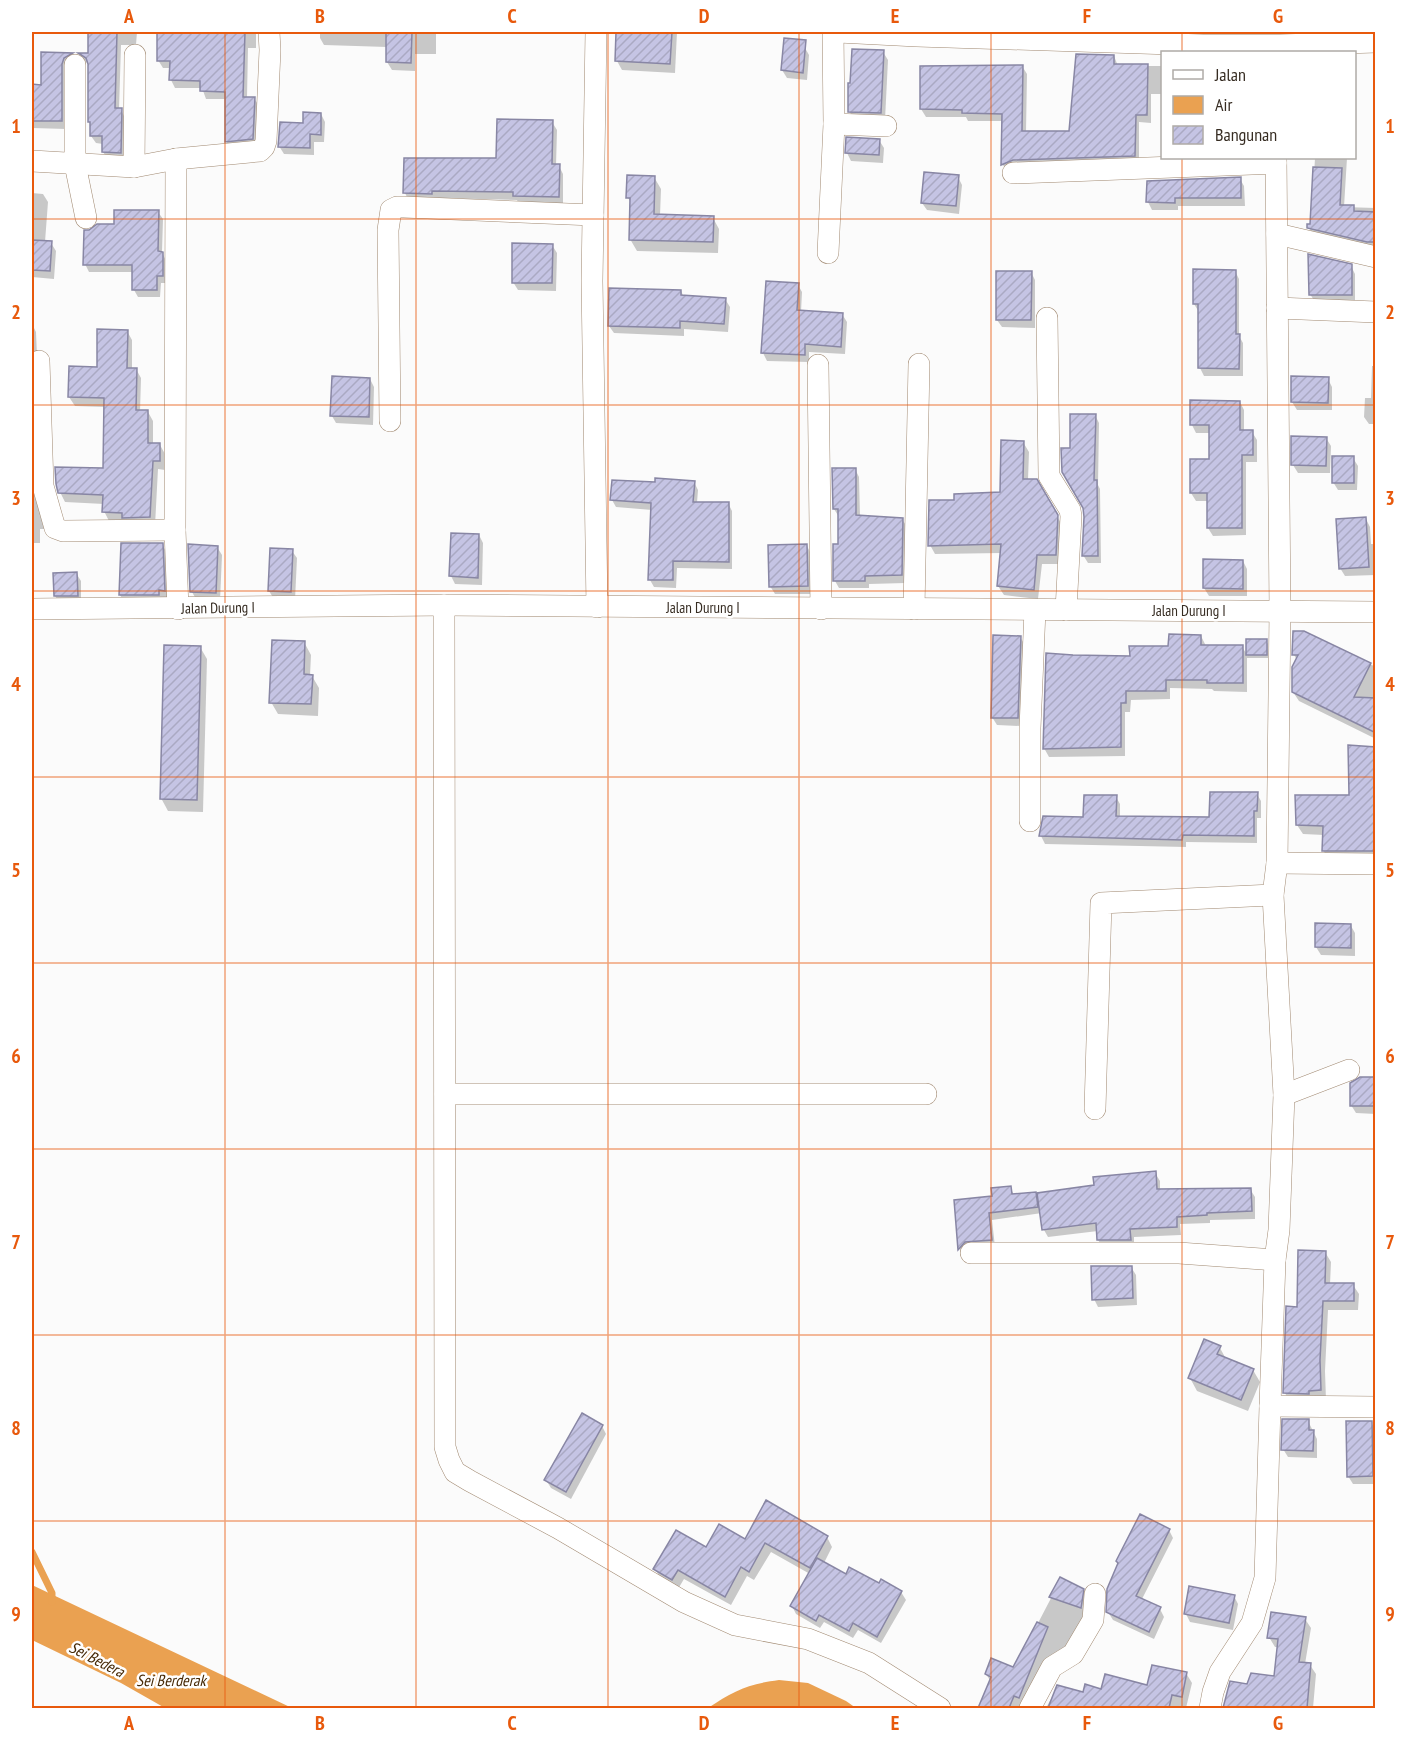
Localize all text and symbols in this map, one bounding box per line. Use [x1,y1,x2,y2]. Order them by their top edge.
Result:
text: A [123,3,135,29]
text: B [315,3,325,29]
text: C [507,3,517,29]
text: D [699,3,710,29]
text: E [891,3,899,29]
text: F [1083,3,1091,29]
text: G [1273,3,1283,29]
legend [1161,51,1356,159]
text: Jalan [1214,63,1246,86]
text: Air [1215,93,1232,116]
text: 1 [11,113,21,139]
text: 1 [1385,113,1395,139]
text: Bangunan [1215,123,1277,146]
text: 2 [11,299,21,325]
text: 2 [1385,299,1395,325]
text: 3 [11,485,21,511]
text: 3 [1385,485,1395,511]
street label: Jalan Durung I [180,597,255,618]
street label: Jalan Durung I [665,598,740,617]
street label: Jalan Durung I [1151,601,1226,620]
text: 4 [11,671,21,697]
text: 4 [1385,671,1395,697]
text: 5 [11,857,21,883]
text: 5 [1385,857,1395,883]
text: 6 [11,1043,21,1069]
text: 6 [1385,1043,1395,1069]
text: 7 [11,1229,21,1255]
text: 7 [1385,1229,1395,1255]
text: 8 [11,1415,21,1441]
text: 8 [1385,1415,1395,1441]
text: 9 [11,1601,21,1627]
text: 9 [1385,1601,1395,1627]
water label: Sei Bedera [66,1637,129,1682]
water label: Sei Berderak [136,1670,207,1690]
text: A [123,1710,135,1736]
text: B [315,1710,325,1736]
text: C [507,1710,517,1736]
text: D [699,1710,710,1736]
text: E [891,1710,899,1736]
text: F [1083,1710,1091,1736]
text: G [1273,1710,1283,1736]

